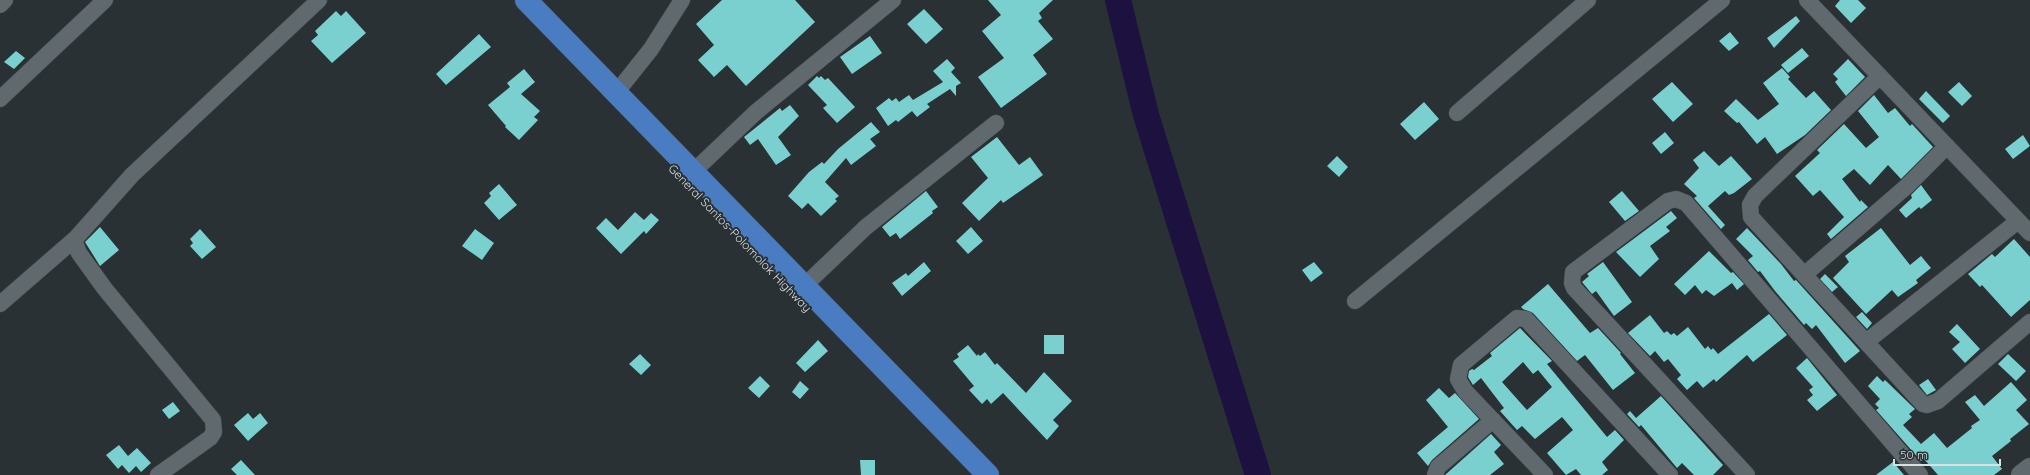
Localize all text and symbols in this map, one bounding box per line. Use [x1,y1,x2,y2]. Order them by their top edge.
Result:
street label: General Santos-Polomolok Highway [665,161,815,315]
scale bar [1894,441,2000,467]
text: 50 m [1900,447,1928,462]

